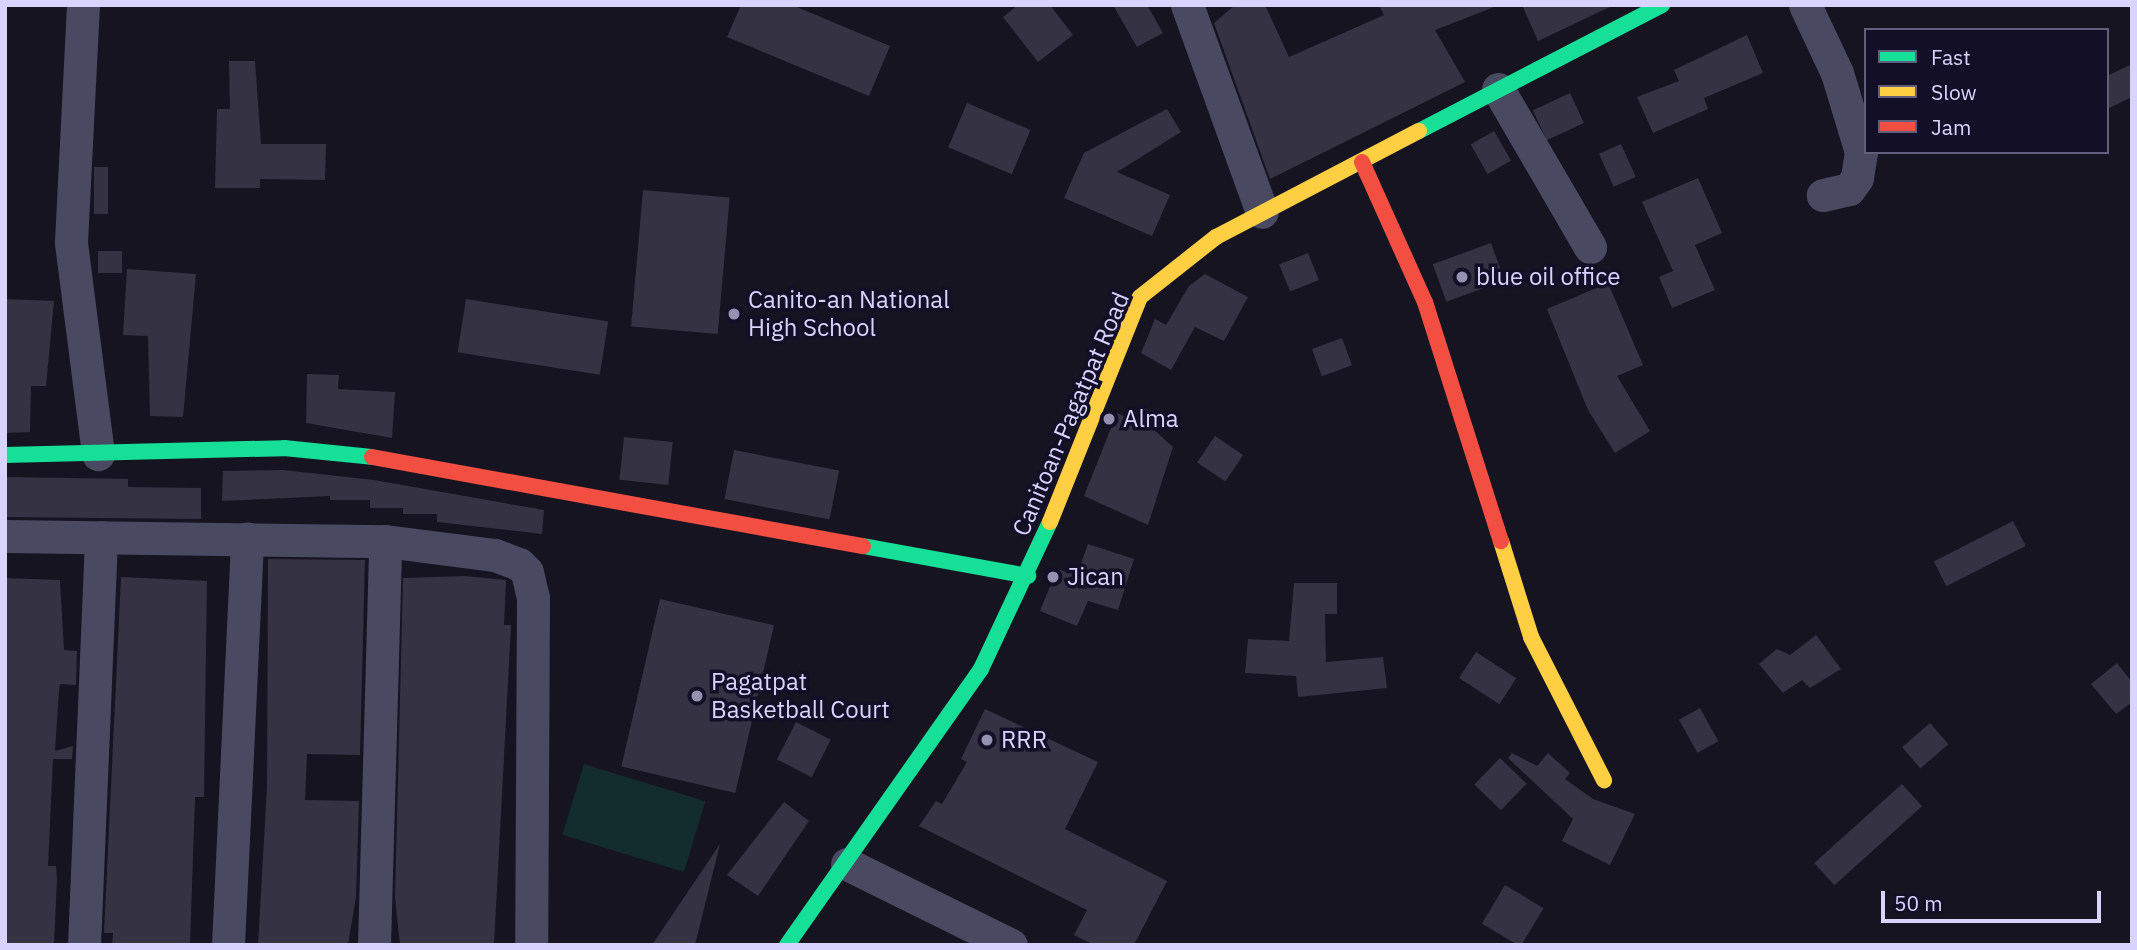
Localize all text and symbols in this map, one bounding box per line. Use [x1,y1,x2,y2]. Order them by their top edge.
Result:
legend [1864,28,2109,154]
text: Fast [1931,43,1971,71]
text: Slow [1931,78,1977,106]
text: Jam [1931,113,1971,141]
place label: blue oil office [1476,263,1620,291]
marker: blue oil office [1454,269,1470,285]
place label: Canito-an National High School [748,286,950,342]
street label: Canitoan-Pagatpat Road [1007,288,1135,540]
marker: Canito-an National High School [726,306,742,322]
place label: Alma [1123,405,1179,433]
marker: Alma [1101,411,1117,427]
place label: Jican [1067,563,1124,591]
marker: Jican [1045,569,1061,585]
place label: Pagatpat Basketball Court [711,668,890,724]
marker: Pagatpat Basketball Court [689,688,705,704]
place label: RRR [1001,726,1047,754]
marker: RRR [979,732,995,748]
scale bar [1885,876,2106,920]
text: 50 m [1894,889,1943,917]

